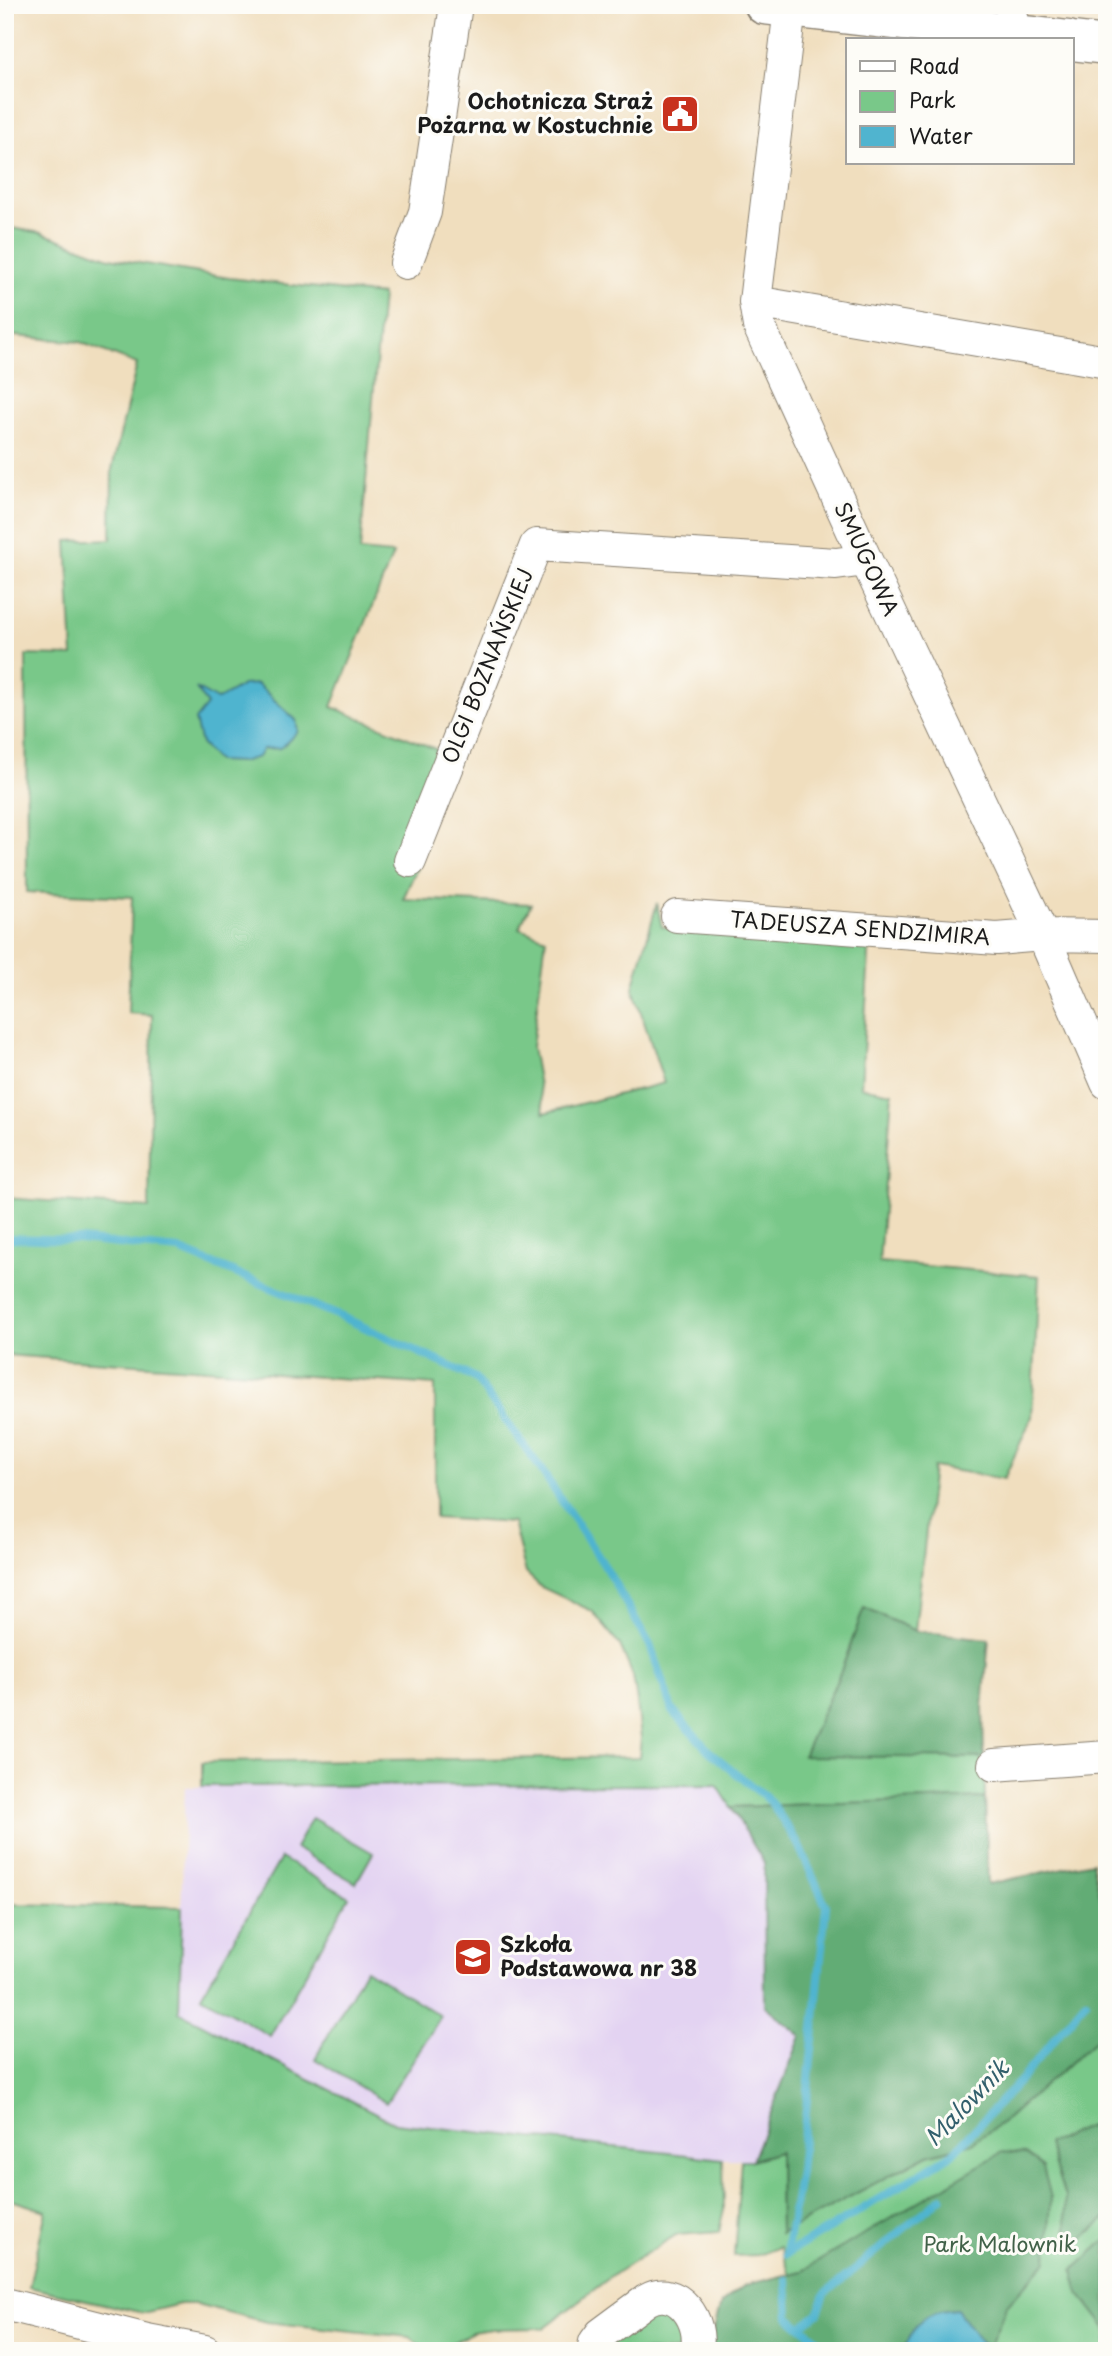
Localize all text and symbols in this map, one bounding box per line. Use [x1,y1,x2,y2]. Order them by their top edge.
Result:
legend [846,38,1074,164]
text: Road [909,49,960,81]
text: Park [909,83,956,115]
place label: Ochotnicza Straż Pożarna w Kostuchnie [417,84,653,140]
public building icon: Ochotnicza Straż Pożarna w Kostuchnie [659,93,701,135]
text: Water [909,119,973,151]
street label: SMUGOWA [827,496,908,620]
street label: OLGI BOZNAŃSKIEJ [432,563,540,768]
street label: TADEUSZA SENDZIMIRA [729,902,991,952]
place label: Szkoła Podstawowa nr 38 [500,1927,697,1983]
school or university icon: Szkoła Podstawowa nr 38 [452,1936,494,1978]
water label: Malownik [915,2050,1017,2153]
park label: Park Malownik [923,2227,1077,2259]

